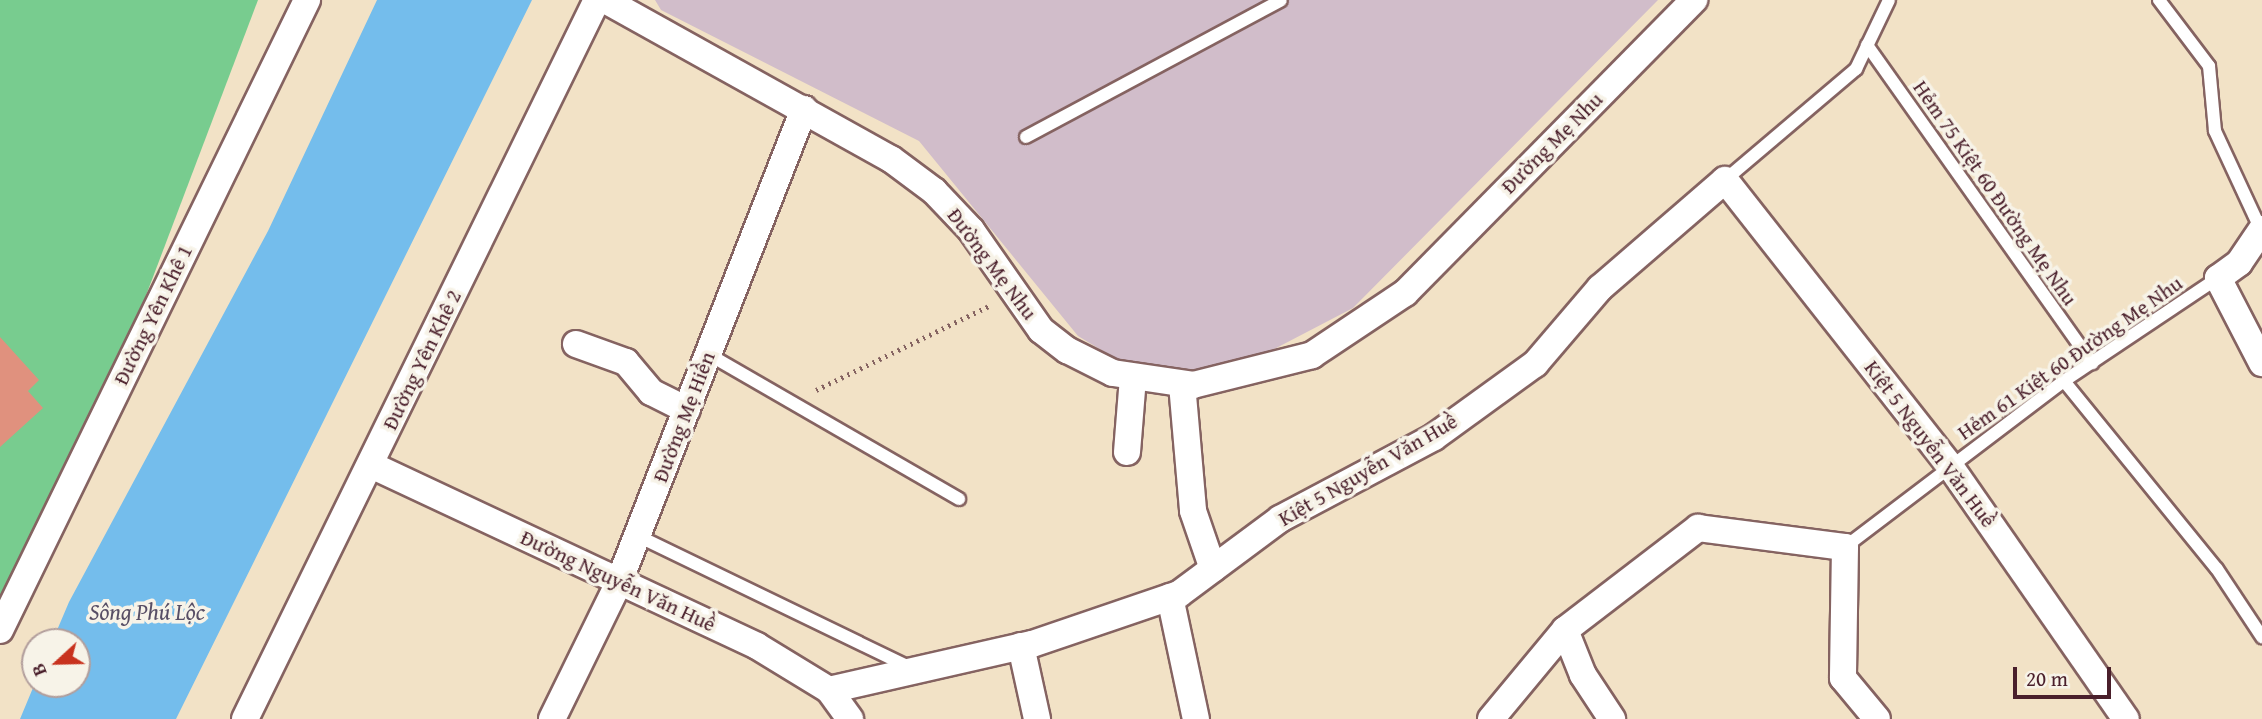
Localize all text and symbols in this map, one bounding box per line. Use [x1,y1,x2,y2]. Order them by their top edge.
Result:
street label: Hẻm 75 Kiệt 60 Đường Mẹ Nhu [1908,76,2082,310]
street label: Đường Mẹ Nhu [1496,87,1608,199]
street label: Đường Mẹ Nhu [942,203,1042,325]
street label: Đường Yên Khê 1 [108,241,198,389]
street label: Hẻm 61 Kiệt 60 Đường Mẹ Nhu [1953,271,2187,445]
street label: Đường Yên Khê 2 [377,286,467,434]
street label: Đường Mẹ Hiền [648,348,720,486]
street label: Kiệt 5 Nguyễn Văn Huề [1859,356,2001,532]
street label: Kiệt 5 Nguyễn Văn Huề [1274,408,1462,532]
street label: Đường Nguyễn Văn Huề [517,525,719,637]
water label: Sông Phú Lộc [89,598,205,626]
north arrow [21,628,91,698]
scale bar [2017,652,2115,696]
text: B [23,659,54,681]
text: 20 m [2026,663,2068,694]

